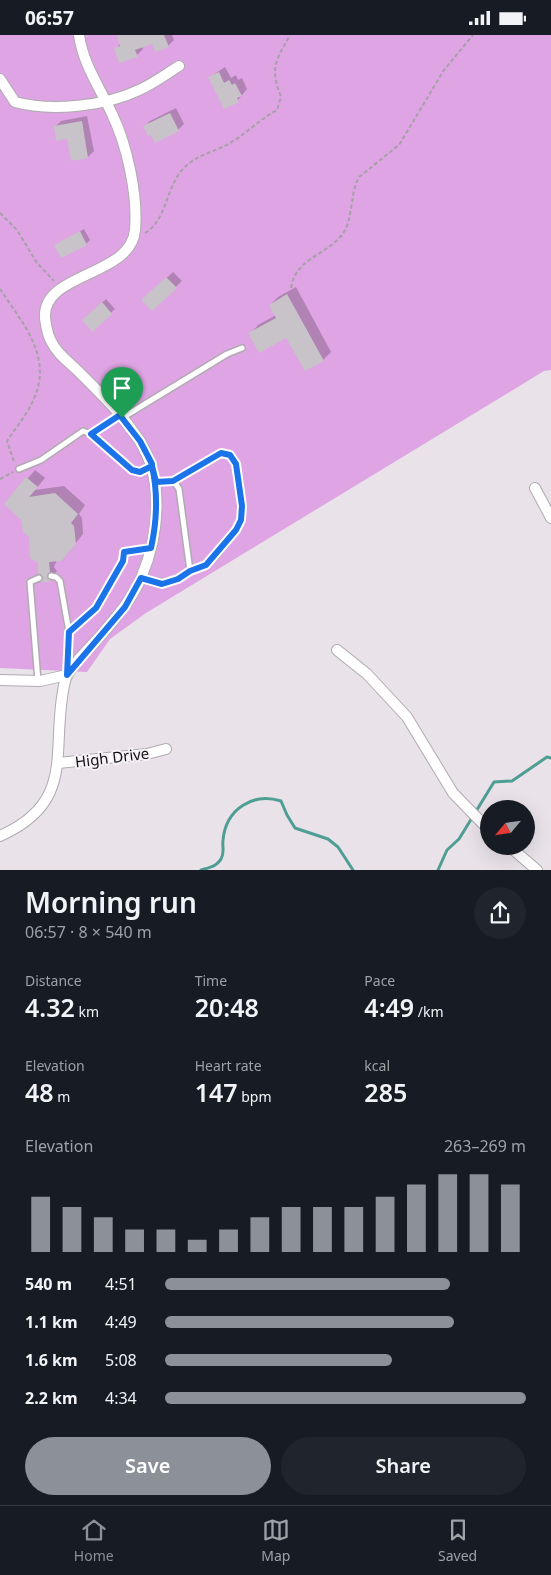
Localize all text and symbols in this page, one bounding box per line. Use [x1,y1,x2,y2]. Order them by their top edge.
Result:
text: 06:57 [25,5,74,31]
pin [101,367,143,418]
icon: arrive [108,374,136,402]
street label: High Drive [74,743,150,771]
north arrow [480,800,535,855]
map controls [480,800,535,855]
text: Morning run [25,883,197,921]
button: share [474,887,526,939]
text: 06:57 · 8 × 540 m [25,921,152,943]
text: Distance [25,971,82,990]
text: Time [195,971,227,990]
text: Pace [364,971,395,990]
text: 4.32 [25,990,75,1024]
text: 20:48 [195,990,259,1024]
text: 4:49 [364,990,414,1024]
text: km [75,1002,99,1021]
text: /km [414,1002,444,1021]
text: Elevation [25,1056,85,1075]
text: Heart rate [195,1056,262,1075]
text: kcal [364,1056,390,1075]
text: 48 [25,1075,54,1109]
text: 147 [195,1075,238,1109]
text: 285 [364,1075,407,1109]
text: m [54,1087,70,1106]
text: bpm [238,1087,272,1106]
text: Elevation [25,1135,93,1157]
text: 263–269 m [444,1135,526,1157]
text: 540 m [25,1273,72,1295]
text: 4:51 [105,1273,137,1295]
text: 1.1 km [25,1311,77,1333]
text: 4:49 [105,1311,137,1333]
text: 1.6 km [25,1349,77,1371]
text: 5:08 [105,1349,137,1371]
text: 2.2 km [25,1387,77,1409]
text: 4:34 [105,1387,137,1409]
button: Save [25,1437,271,1495]
button: Share [281,1437,526,1495]
tab: Home [74,1516,114,1565]
tab: Map [261,1516,290,1565]
tab: Saved [438,1516,477,1565]

